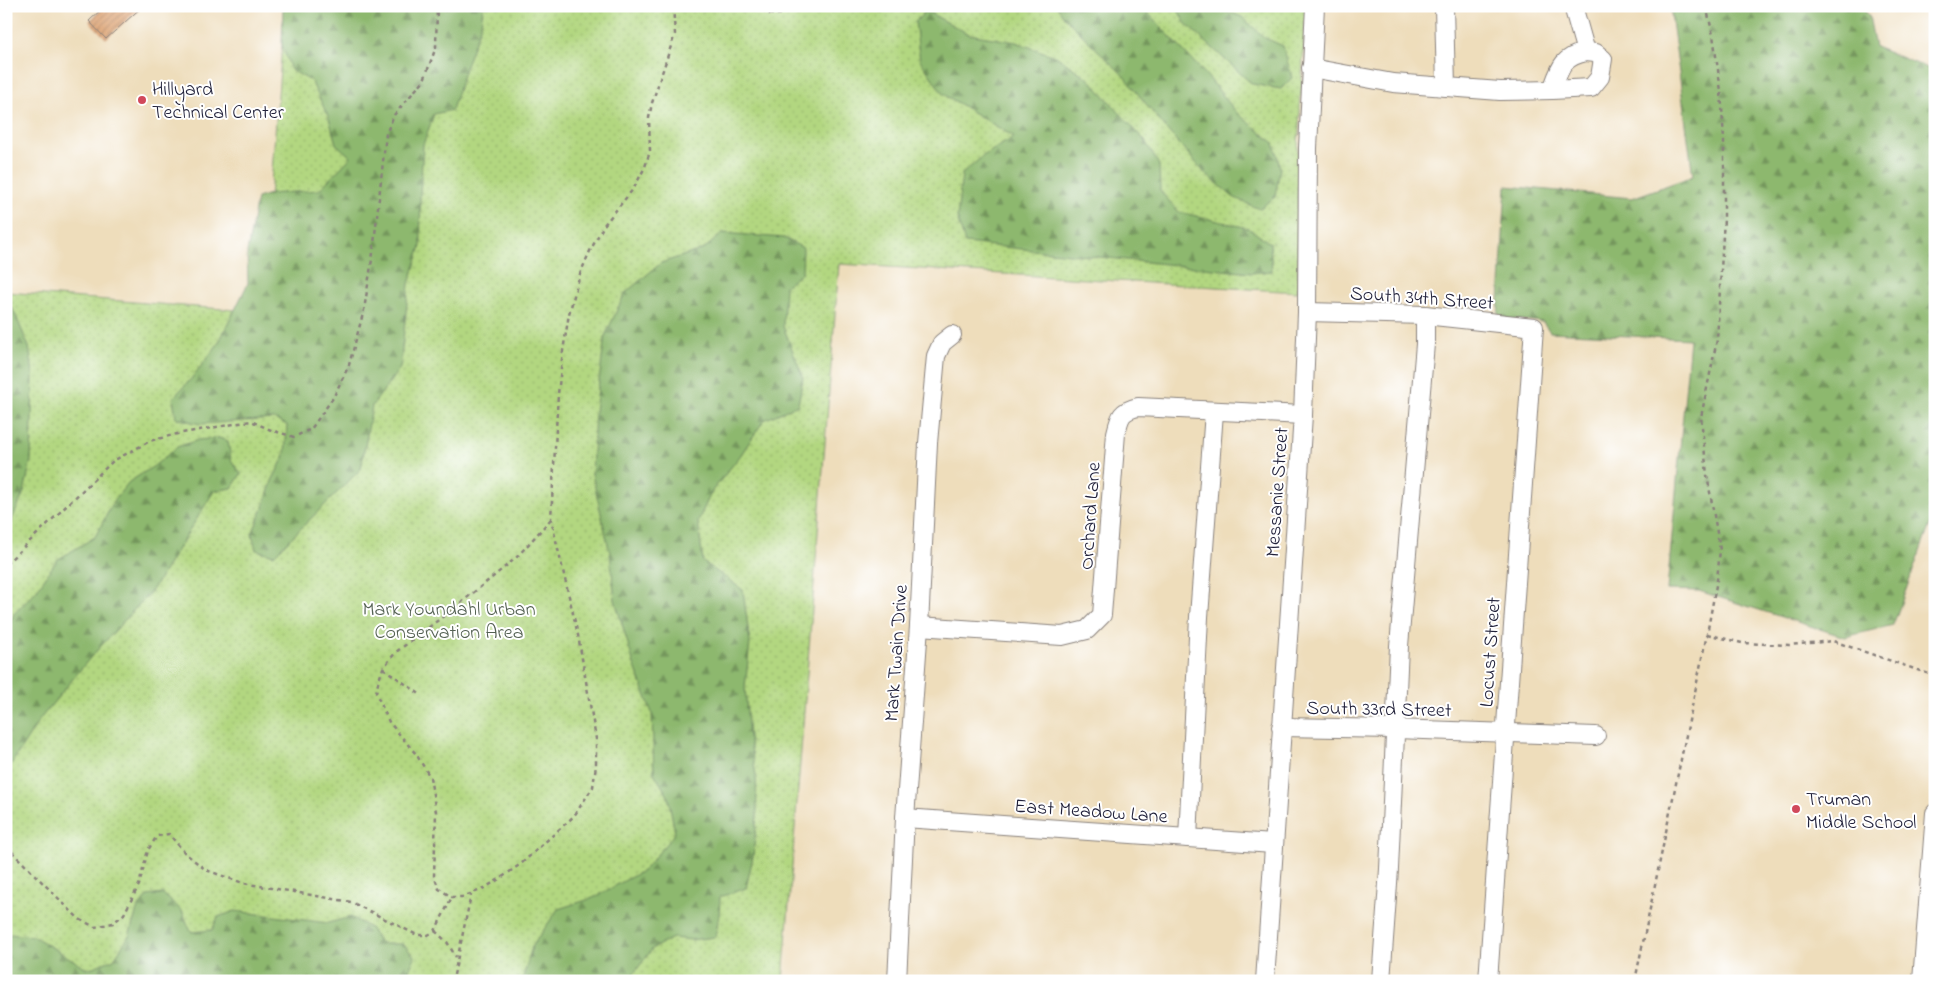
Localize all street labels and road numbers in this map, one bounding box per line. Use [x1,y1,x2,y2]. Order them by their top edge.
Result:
street label: South 34th Street [1349,280,1495,319]
street label: Messanie Street [1259,426,1298,558]
street label: Orchard Lane [1073,461,1110,571]
street label: Mark Twain Drive [878,584,917,723]
street label: Locust Street [1473,596,1510,708]
street label: South 33rd Street [1306,695,1452,726]
street label: East Meadow Lane [1013,793,1168,832]

